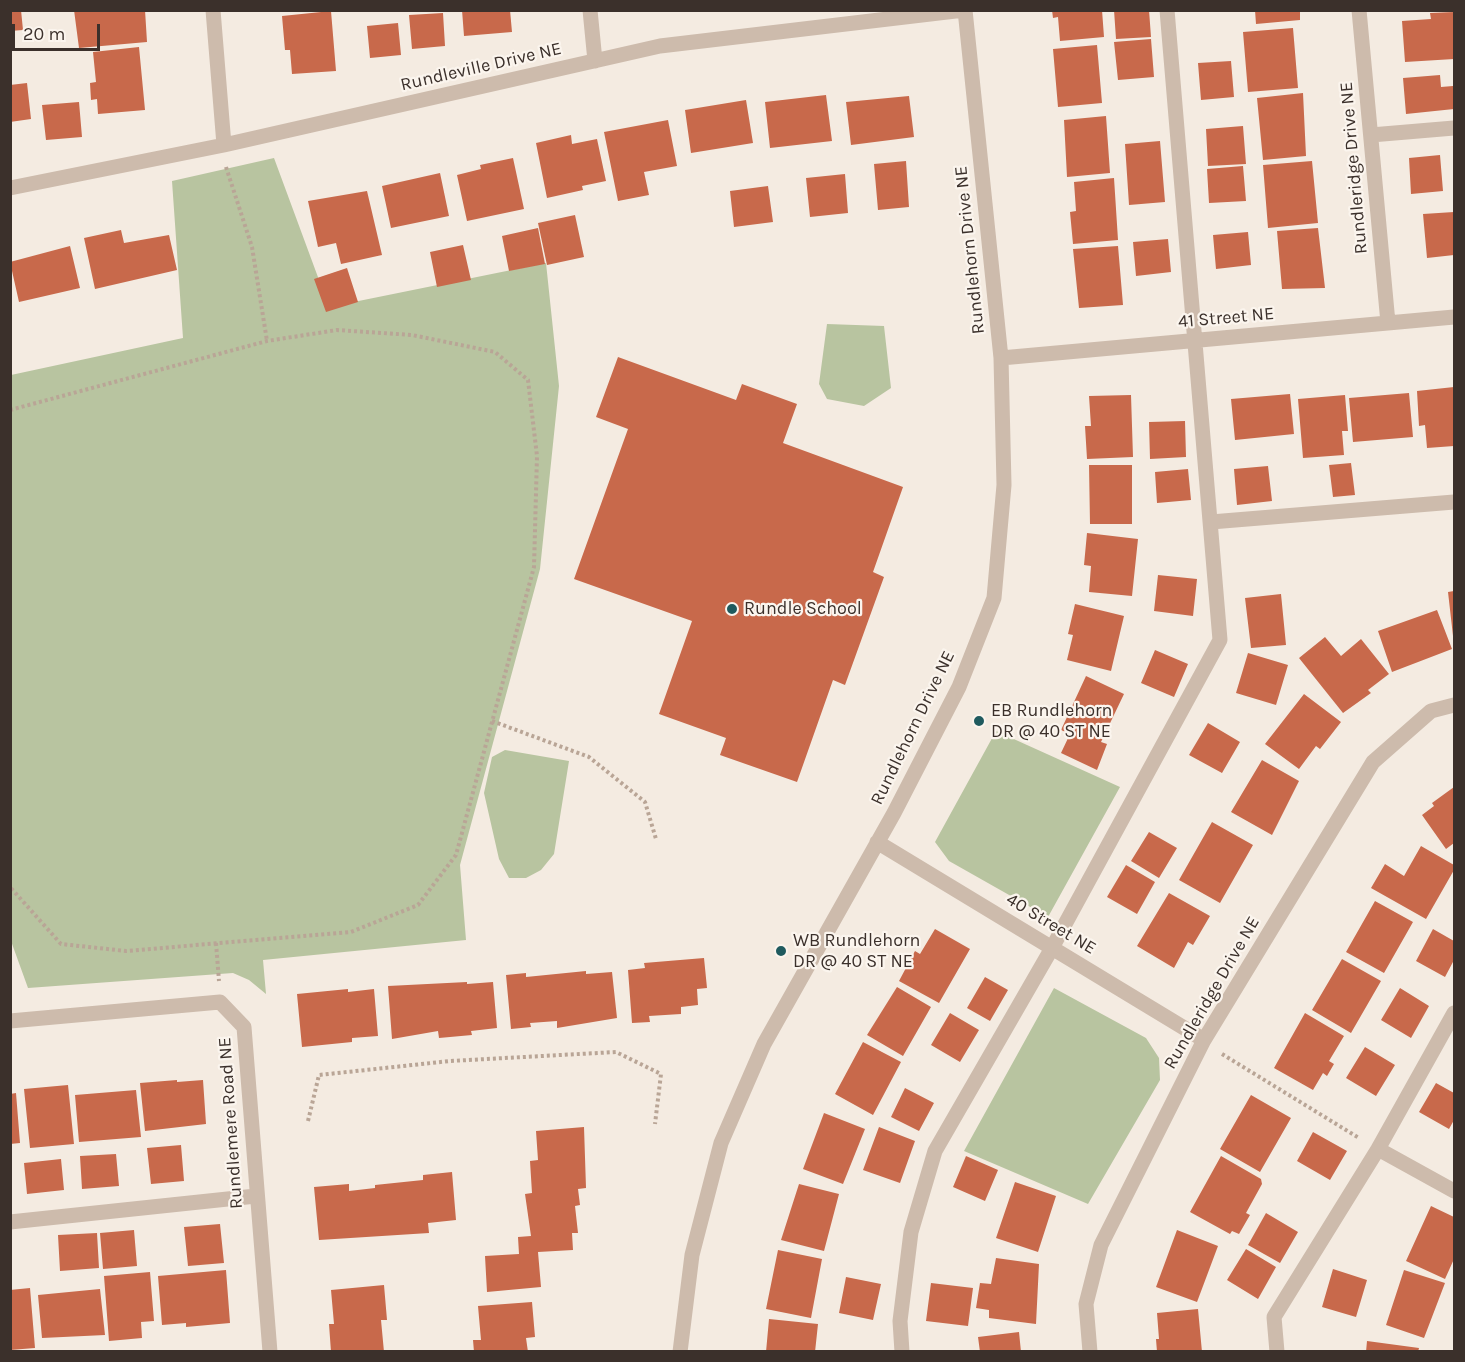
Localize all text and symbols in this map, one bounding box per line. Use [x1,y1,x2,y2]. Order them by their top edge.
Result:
scale bar [15,12,104,50]
text: 20 m [23,23,65,45]
street label: Rundleville Drive NE [398,38,564,96]
street label: Rundleridge Drive NE [1336,81,1372,255]
street label: Rundlehorn Drive NE [950,165,990,335]
street label: 41 Street NE [1177,303,1275,333]
place label: Rundle School [744,598,862,620]
marker: Rundle School [725,602,739,616]
street label: Rundlehorn Drive NE [866,647,960,809]
place label: EB Rundlehorn DR @ 40 ST NE [991,700,1112,742]
marker: EB Rundlehorn DR @ 40 ST NE [972,714,986,728]
street label: 40 Street NE [1002,889,1100,959]
street label: Rundleridge Drive NE [1159,913,1265,1073]
place label: WB Rundlehorn DR @ 40 ST NE [793,930,920,972]
marker: WB Rundlehorn DR @ 40 ST NE [774,944,788,958]
street label: Rundlemere Road NE [214,1036,248,1210]

